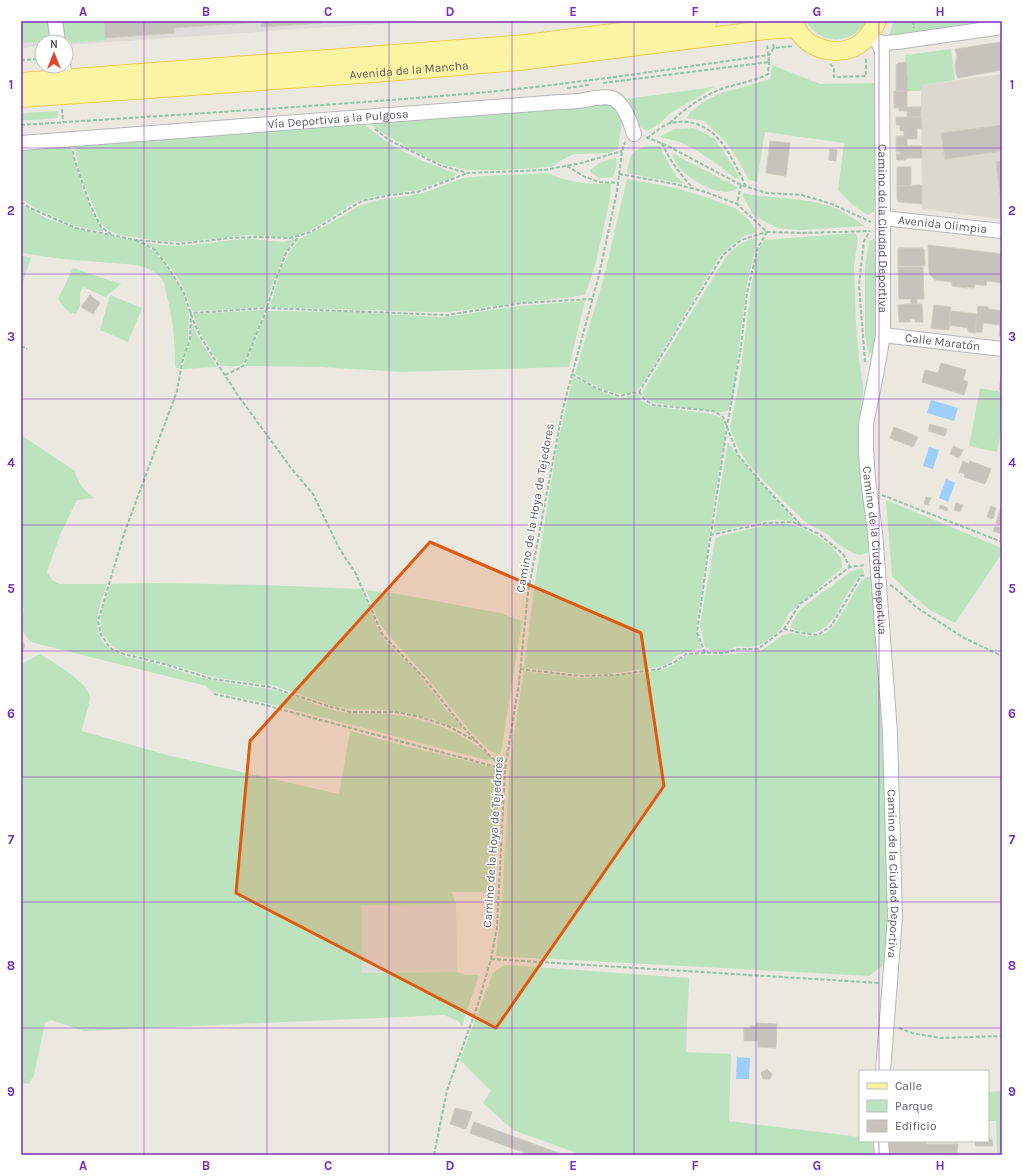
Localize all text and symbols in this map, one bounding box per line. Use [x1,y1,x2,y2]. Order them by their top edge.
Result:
text: A [79,4,87,19]
text: B [202,4,210,19]
text: C [324,4,332,19]
text: D [446,4,455,19]
text: E [569,4,577,19]
text: F [691,4,699,19]
text: G [813,4,821,19]
text: H [935,4,945,19]
north arrow [34,34,74,74]
text: N [50,38,58,51]
street label: Avenida de la Mancha [349,58,469,82]
text: 1 [9,77,13,92]
text: 1 [1010,77,1014,92]
street label: Vía Deportiva a la Pulgosa [267,107,409,131]
street label: Camino de la Ciudad Deportiva [875,144,890,313]
text: 2 [7,203,15,218]
text: 2 [1008,203,1016,218]
street label: Avenida Olimpia [897,213,988,236]
text: 3 [7,329,15,344]
text: 3 [1008,329,1016,344]
street label: Calle Maratón [904,331,981,353]
street label: Camino de la Hoya de Tejedores [513,422,557,594]
text: 4 [7,455,15,470]
text: 4 [1008,455,1016,470]
street label: Camino de la Ciudad Deportiva [860,466,890,635]
text: 5 [7,581,15,596]
text: 5 [1008,581,1016,596]
text: 6 [7,706,15,721]
text: 6 [1008,706,1016,721]
street label: Camino de la Hoya de Tejedores [480,756,506,928]
street label: Camino de la Ciudad Deportiva [885,789,902,959]
text: 7 [8,832,15,847]
text: 7 [1009,832,1016,847]
text: 8 [7,958,15,973]
text: 8 [1008,958,1016,973]
legend [859,1070,989,1142]
text: Calle [895,1079,922,1093]
text: 9 [7,1084,15,1099]
text: 9 [1008,1084,1016,1099]
text: Parque [895,1099,933,1113]
text: Edificio [895,1119,936,1133]
text: A [79,1158,87,1173]
text: B [202,1158,210,1173]
text: C [324,1158,332,1173]
text: D [446,1158,455,1173]
text: E [569,1158,577,1173]
text: F [691,1158,699,1173]
text: G [813,1158,821,1173]
text: H [935,1158,945,1173]

